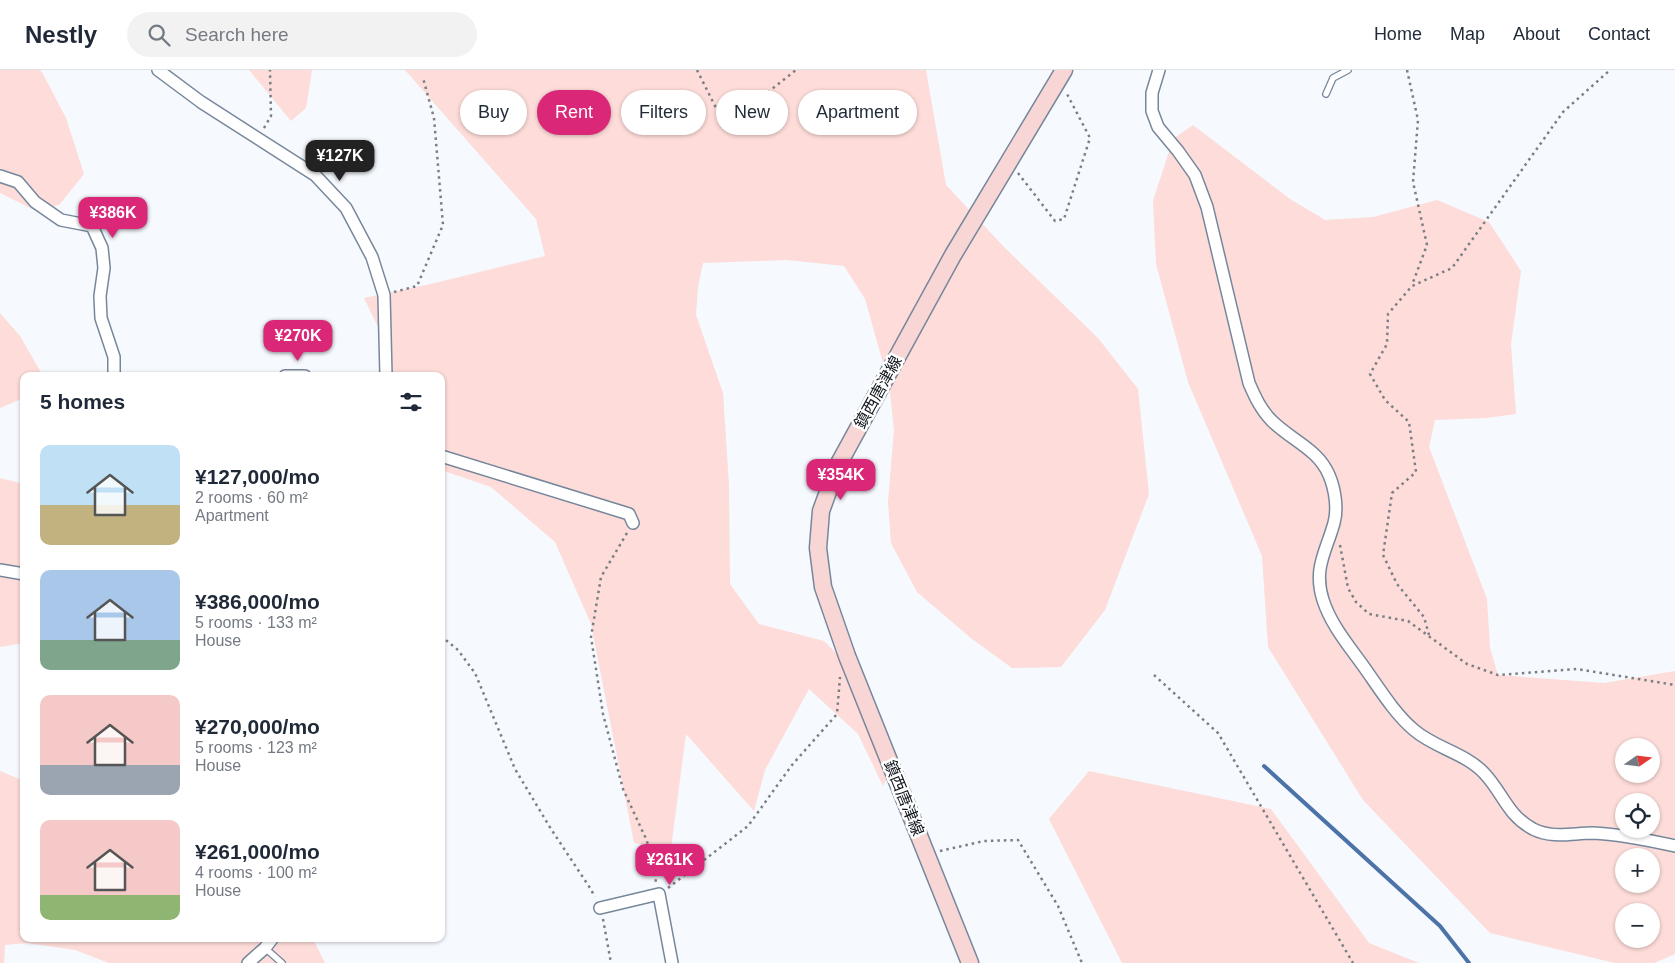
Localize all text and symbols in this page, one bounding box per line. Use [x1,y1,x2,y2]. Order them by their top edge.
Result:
search box [127,12,477,57]
text: Nestly [25,21,97,48]
icon: search [145,21,173,49]
text: Search here [185,24,289,45]
text: Home [1374,24,1422,44]
text: Map [1450,24,1485,44]
text: About [1513,24,1560,44]
text: Contact [1588,24,1650,44]
chip: Buy [460,90,527,135]
chip: Rent [537,90,611,135]
chip: Filters [621,90,706,135]
chip: New [716,90,788,135]
chip: Apartment [798,90,917,135]
pin: ¥127K [305,140,375,182]
text: ¥127K [316,147,364,164]
pin: ¥386K [78,196,148,239]
text: ¥386K [89,204,137,221]
pin: ¥270K [263,320,333,362]
text: ¥270K [274,327,322,344]
street label: 鎮西唐津線 [851,353,905,431]
icon: filters [397,388,425,416]
text: 5 homes [40,390,125,413]
pin: ¥354K [806,458,876,501]
icon: home [80,465,140,525]
text: ¥127,000/mo [195,465,320,488]
text: ¥354K [817,466,865,483]
text: 2 rooms · 60 m² [195,489,308,506]
text: Apartment [195,507,269,524]
icon: home [80,590,140,650]
text: ¥386,000/mo [195,590,320,613]
text: 5 rooms · 133 m² [195,614,317,631]
text: House [195,632,241,649]
icon: home [80,715,140,775]
text: ¥270,000/mo [195,715,320,738]
north arrow [1615,738,1660,782]
map controls [1615,738,1660,948]
text: 5 rooms · 123 m² [195,739,317,756]
text: House [195,757,241,774]
street label: 鎮西唐津線 [881,758,927,838]
button: locate [1615,793,1660,838]
icon: home [80,840,140,900]
text: ¥261,000/mo [195,840,320,863]
pin: ¥261K [635,844,705,886]
button: + [1615,848,1660,893]
text: ¥261K [646,851,694,868]
text: 4 rooms · 100 m² [195,864,317,881]
text: House [195,882,241,899]
button: − [1615,903,1660,948]

